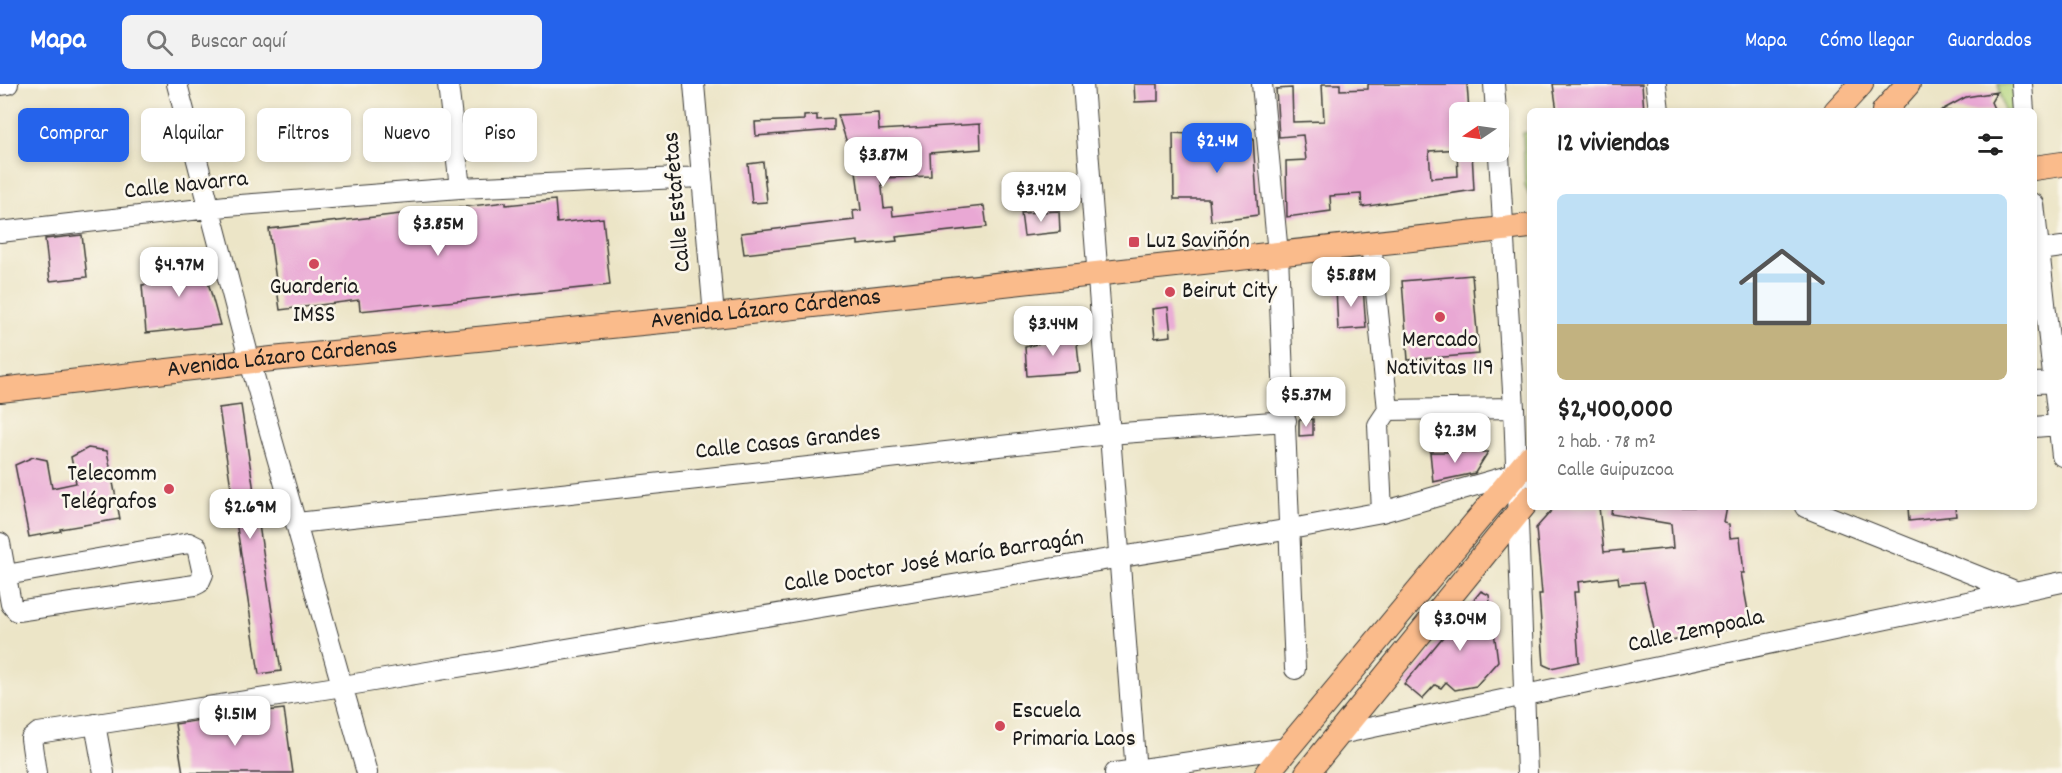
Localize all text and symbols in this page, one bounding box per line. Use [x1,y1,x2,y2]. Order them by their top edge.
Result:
search box [122,15,542,69]
text: Mapa [30,22,86,62]
icon: search [143,26,176,59]
text: Buscar aquí [191,27,286,58]
text: Mapa [1745,27,1787,57]
text: Cómo llegar [1820,27,1914,57]
text: Guardados [1947,27,2032,57]
north arrow [1449,102,1509,162]
map controls [1449,102,1509,162]
chip: Comprar [18,108,129,162]
chip: Alquilar [141,108,245,162]
chip: Filtros [257,108,351,162]
chip: Nuevo [363,108,451,162]
chip: Piso [463,108,537,162]
pin: $2.4M [1175,123,1259,174]
text: 12 viviendas [1557,126,1670,163]
text: $2.4M [1196,128,1238,156]
icon: filters [1974,128,2007,161]
street label: Calle Estafetas [655,130,701,274]
pin: $3.87M [834,137,932,188]
text: $3.87M [858,142,908,170]
street label: Calle Navarra [123,163,250,209]
pin: $3.42M [992,172,1090,223]
text: $3.42M [1015,177,1067,205]
pin: $3.85M [389,206,487,257]
text: $3.85M [412,211,464,239]
place label: Luz Saviñón [1146,225,1250,259]
icon: home [1728,233,1836,341]
marker: Luz Saviñón [1127,235,1141,249]
pin: $4.97M [130,247,228,298]
text: $4.97M [154,252,204,280]
marker: Guarderia IMSS [307,257,321,271]
pin: $5.88M [1302,257,1400,308]
text: $5.88M [1326,262,1376,290]
place label: Guarderia IMSS [270,271,359,333]
place label: Beirut City [1182,275,1278,309]
street label: Avenida Lázaro Cárdenas [649,281,883,339]
marker: Beirut City [1163,285,1177,299]
pin: $3.44M [1004,306,1102,357]
marker: Mercado Nativitas 119 [1433,310,1447,324]
text: $3.44M [1028,311,1078,339]
place label: Mercado Nativitas 119 [1386,324,1494,386]
street label: Avenida Lázaro Cárdenas [165,330,399,388]
pin: $5.37M [1257,377,1355,428]
text: $5.37M [1281,382,1331,410]
text: $2,400,000 [1557,392,1673,429]
pin: $2.3M [1413,413,1497,464]
street label: Calle Casas Grandes [694,416,882,470]
text: $2.3M [1434,418,1476,446]
text: 2 hab. · 78 m² [1557,429,1656,457]
text: Calle Guipuzcoa [1557,457,1673,485]
place label: Telecomm Telégrafos [61,458,157,520]
marker: Telecomm Telégrafos [162,482,176,496]
pin: $2.69M [201,489,299,540]
text: $2.69M [224,494,276,522]
street label: Calle Doctor José María Barragán [782,521,1086,603]
pin: $3.04M [1411,601,1509,652]
street label: Calle Zempoala [1625,601,1768,663]
text: $3.04M [1433,606,1487,634]
place label: Escuela Primaria Laos [1012,695,1136,757]
pin: $1.51M [186,696,284,747]
text: $1.51M [213,701,257,729]
marker: Escuela Primaria Laos [993,719,1007,733]

